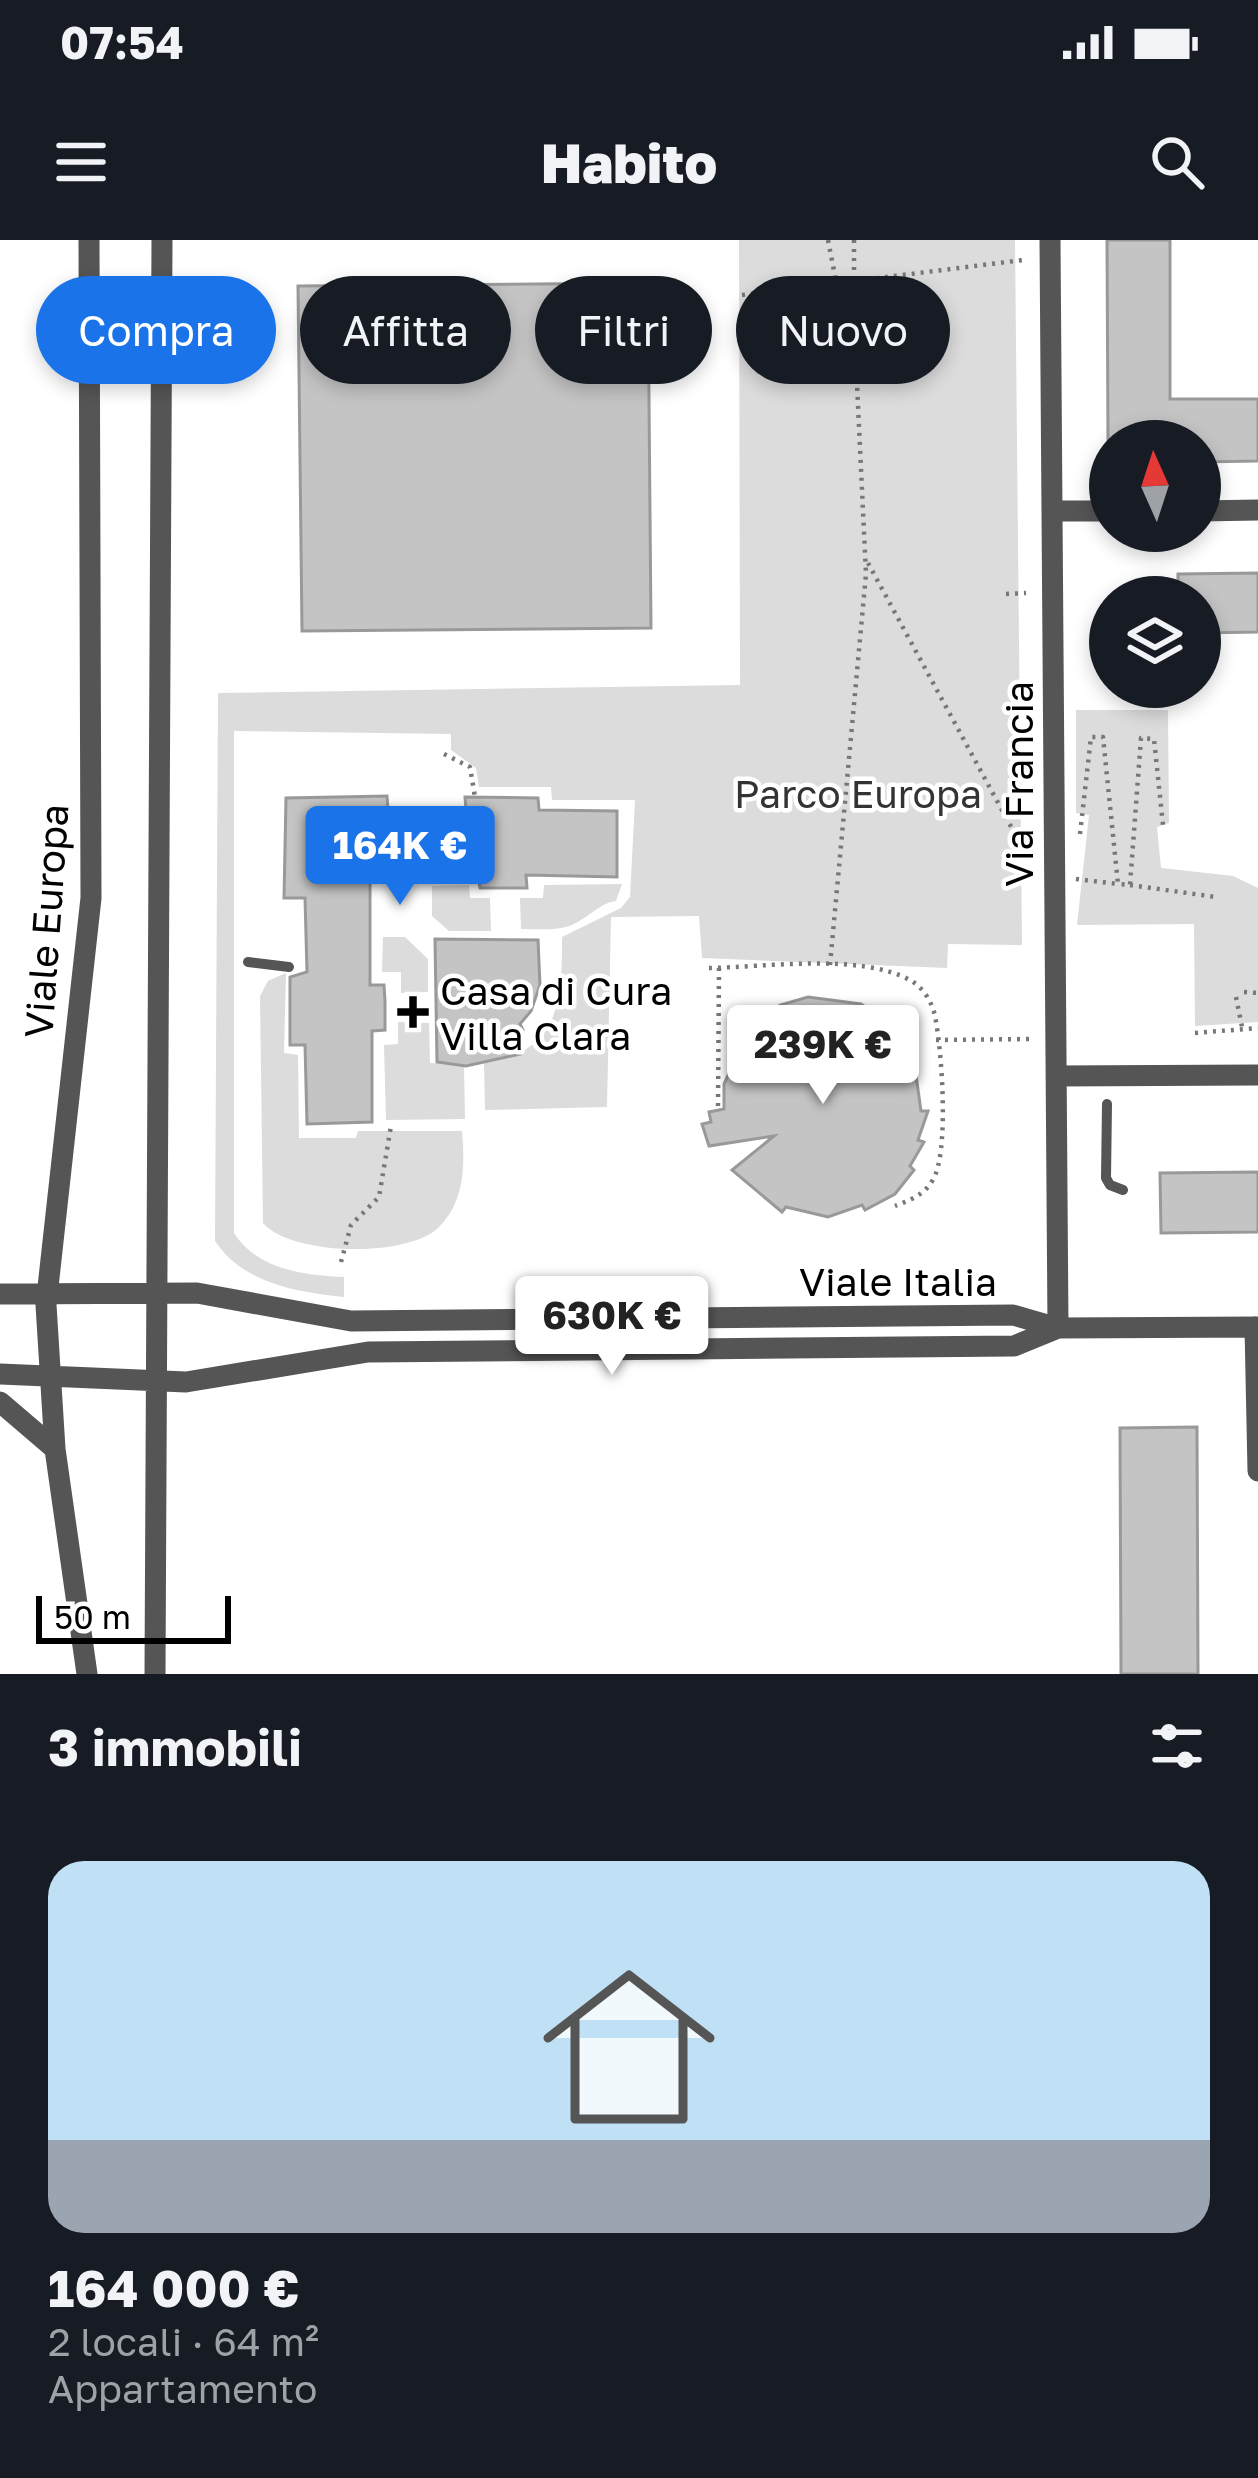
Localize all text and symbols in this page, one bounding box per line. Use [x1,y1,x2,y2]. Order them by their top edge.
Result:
text: 07:54 [60,15,184,69]
icon: menu [48,129,114,195]
icon: search [1144,129,1210,195]
text: Habito [541,130,717,195]
chip: Compra [36,276,276,384]
chip: Affitta [300,276,511,384]
chip: Filtri [535,276,712,384]
chip: Nuovo [736,276,950,384]
north arrow [1089,420,1221,552]
map controls [1089,420,1221,708]
button: layers [1089,576,1221,708]
street label: Via Francia [995,681,1042,887]
park label: Parco Europa [734,770,982,817]
street label: Viale Europa [14,802,78,1040]
pin: 164K € [302,806,498,908]
text: 164K € [333,821,467,868]
place label: Casa di Cura Villa Clara [440,967,672,1059]
marker: Casa di Cura Villa Clara [397,996,429,1028]
pin: 239K € [725,1005,921,1107]
text: 239K € [754,1020,892,1067]
street label: Viale Italia [799,1258,997,1305]
pin: 630K € [514,1276,710,1378]
text: 630K € [542,1291,682,1338]
scale bar [36,1590,231,1643]
text: 50 m [54,1597,131,1636]
icon: filters [1144,1713,1210,1779]
text: 3 immobili [48,1716,302,1777]
icon: home [521,1939,737,2155]
text: 164 000 € [48,2257,299,2318]
text: 2 locali · 64 m² [48,2318,319,2365]
text: Appartamento [48,2365,318,2412]

